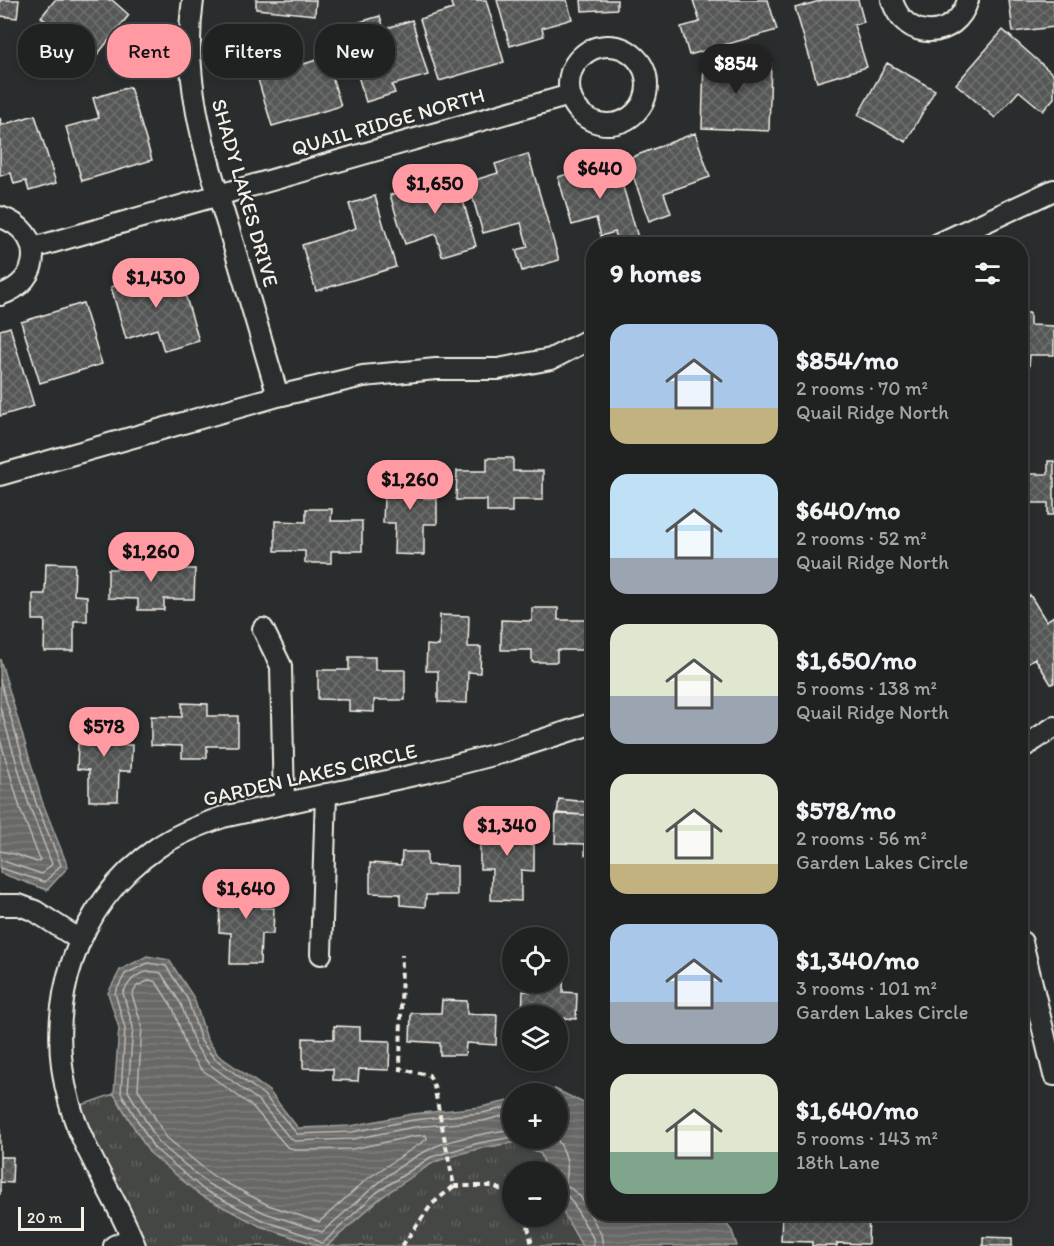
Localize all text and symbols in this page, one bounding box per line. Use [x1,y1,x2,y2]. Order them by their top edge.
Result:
chip: Buy [18,24,95,78]
chip: Rent [107,24,191,78]
chip: Filters [203,24,303,78]
chip: New [315,24,395,78]
pin: $854 [700,44,772,95]
text: $854 [714,51,758,75]
street label: QUAIL RIDGE NORTH [288,82,487,161]
street label: SHADY LAKES DRIVE [207,96,284,290]
pin: $640 [564,149,636,200]
text: $640 [577,156,623,180]
pin: $1,650 [386,164,484,215]
text: $1,650 [406,171,464,195]
text: 9 homes [610,257,702,289]
icon: filters [971,257,1004,290]
pin: $1,430 [107,258,205,309]
text: $1,430 [126,265,186,289]
text: $854/mo [796,344,899,376]
icon: home [658,348,730,420]
text: 2 rooms · 70 m² [796,376,928,400]
text: Quail Ridge North [796,400,949,424]
pin: $1,260 [361,460,459,511]
text: $1,260 [381,467,439,491]
text: $640/mo [796,494,901,526]
icon: home [658,498,730,570]
text: 2 rooms · 52 m² [796,526,927,550]
pin: $1,260 [102,532,200,583]
text: $1,260 [122,539,180,563]
text: Quail Ridge North [796,550,949,574]
text: $1,650/mo [796,644,917,676]
icon: home [658,648,730,720]
text: 5 rooms · 138 m² [796,676,937,700]
text: Quail Ridge North [796,700,949,724]
pin: $578 [68,707,140,758]
text: $578 [83,714,125,738]
street label: GARDEN LAKES CIRCLE [201,738,419,811]
text: $578/mo [796,794,896,826]
icon: home [658,798,730,870]
pin: $1,340 [458,806,556,857]
text: $1,340 [477,813,537,837]
text: 2 rooms · 56 m² [796,826,927,850]
text: Garden Lakes Circle [796,850,968,874]
pin: $1,640 [197,869,295,920]
text: $1,640 [216,876,276,900]
map controls [502,927,568,1227]
button: locate [502,927,568,993]
text: $1,340/mo [796,944,919,976]
icon: home [658,948,730,1020]
text: 3 rooms · 101 m² [796,976,937,1000]
text: Garden Lakes Circle [796,1000,968,1024]
button: layers [502,1005,568,1071]
button: + [502,1083,568,1149]
text: $1,640/mo [796,1094,919,1126]
icon: home [658,1098,730,1170]
text: 5 rooms · 143 m² [796,1126,938,1150]
text: 18th Lane [796,1150,880,1174]
button: − [502,1161,568,1227]
scale bar [18,1204,84,1232]
text: 20 m [27,1208,62,1227]

